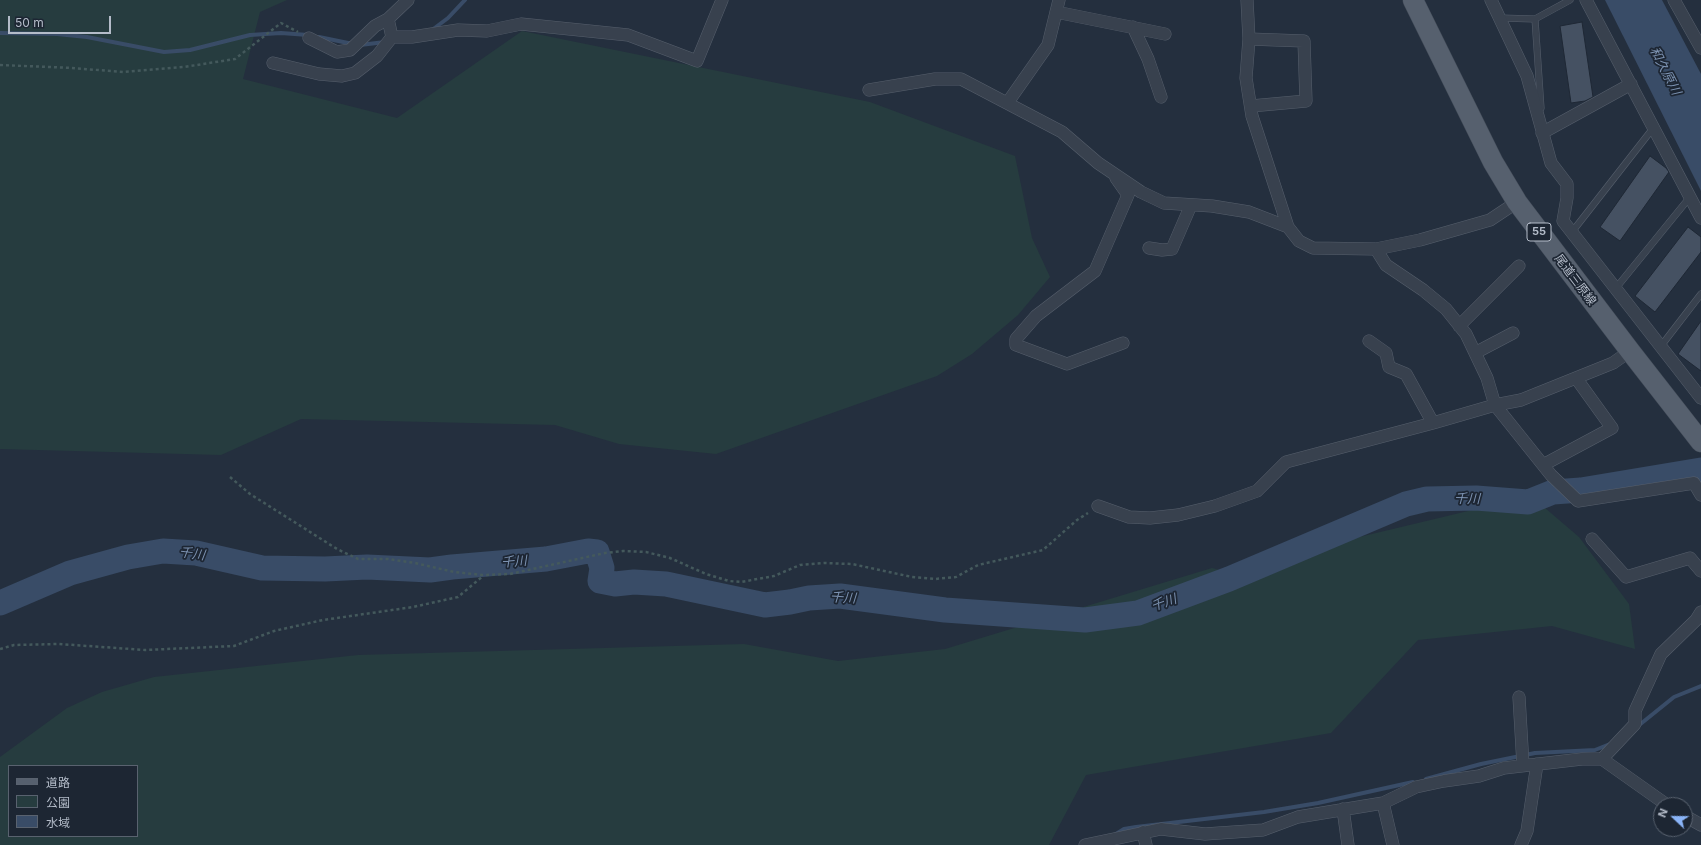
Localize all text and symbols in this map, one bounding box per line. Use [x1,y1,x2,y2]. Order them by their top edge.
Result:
scale bar [10,8,113,34]
text: 50 m [15,15,44,30]
water label: 和久原川 [1646,44,1684,98]
road number: 55 [1527,223,1551,241]
street label: 尾道三原線 [1551,252,1599,308]
water label: 千川 [1454,491,1480,507]
water label: 千川 [178,545,206,563]
water label: 千川 [500,553,528,571]
water label: 千川 [830,590,856,606]
water label: 千川 [1149,591,1179,615]
legend [8,765,138,837]
text: 道路 [46,775,70,790]
text: 公園 [46,795,70,810]
north arrow [1653,797,1693,837]
text: N [1655,806,1671,819]
text: 水域 [46,815,70,830]

